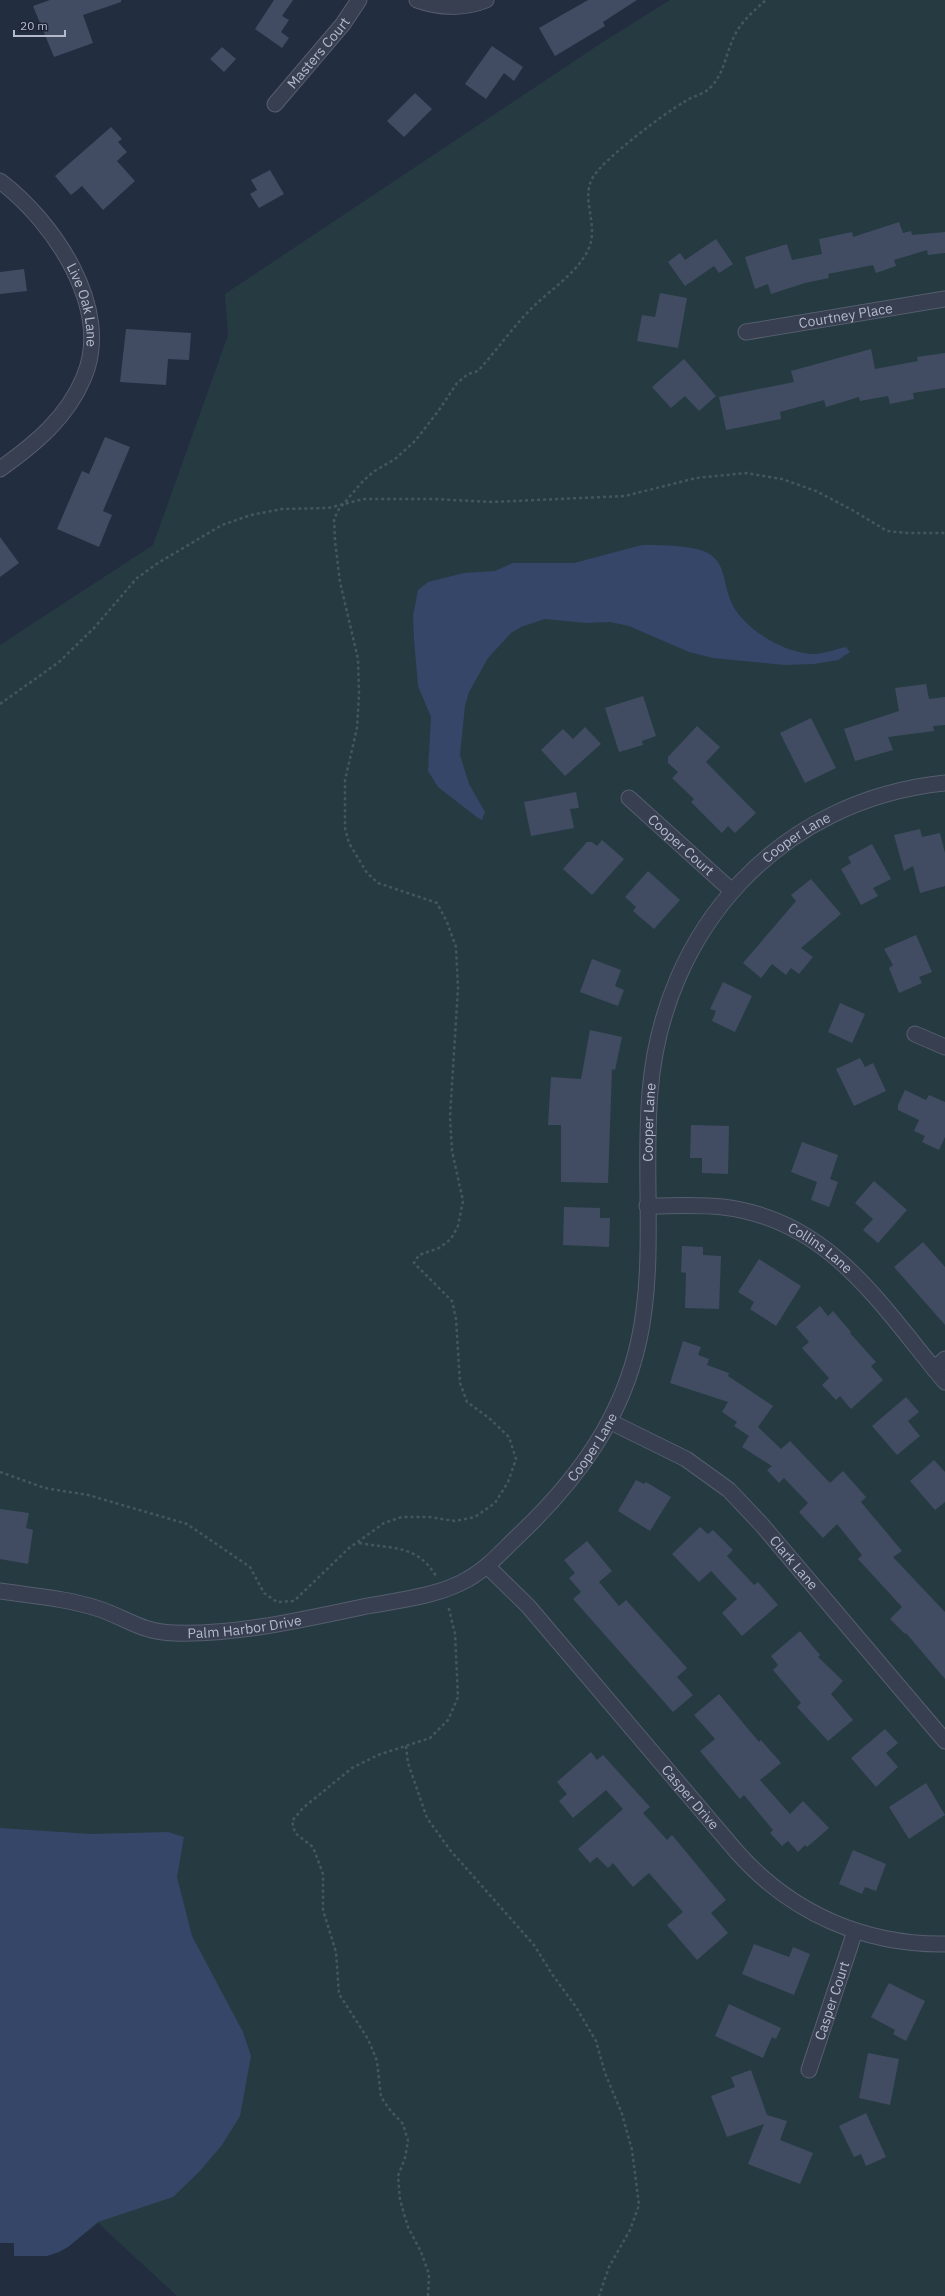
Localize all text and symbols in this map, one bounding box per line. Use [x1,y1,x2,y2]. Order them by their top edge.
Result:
scale bar [14,12,65,38]
street label: Masters Court [283,14,354,92]
text: 20 m [20,18,48,33]
street label: Live Oak Lane [63,260,101,348]
street label: Courtney Place [797,299,894,332]
street label: Cooper Lane [758,808,834,867]
street label: Cooper Court [644,810,718,880]
street label: Cooper Lane [639,1082,660,1162]
street label: Collins Lane [785,1218,857,1277]
street label: Cooper Lane [563,1409,621,1485]
street label: Clark Lane [766,1532,822,1594]
street label: Palm Harbor Drive [187,1611,303,1642]
street label: Casper Drive [658,1761,723,1834]
street label: Casper Court [811,1959,853,2042]

